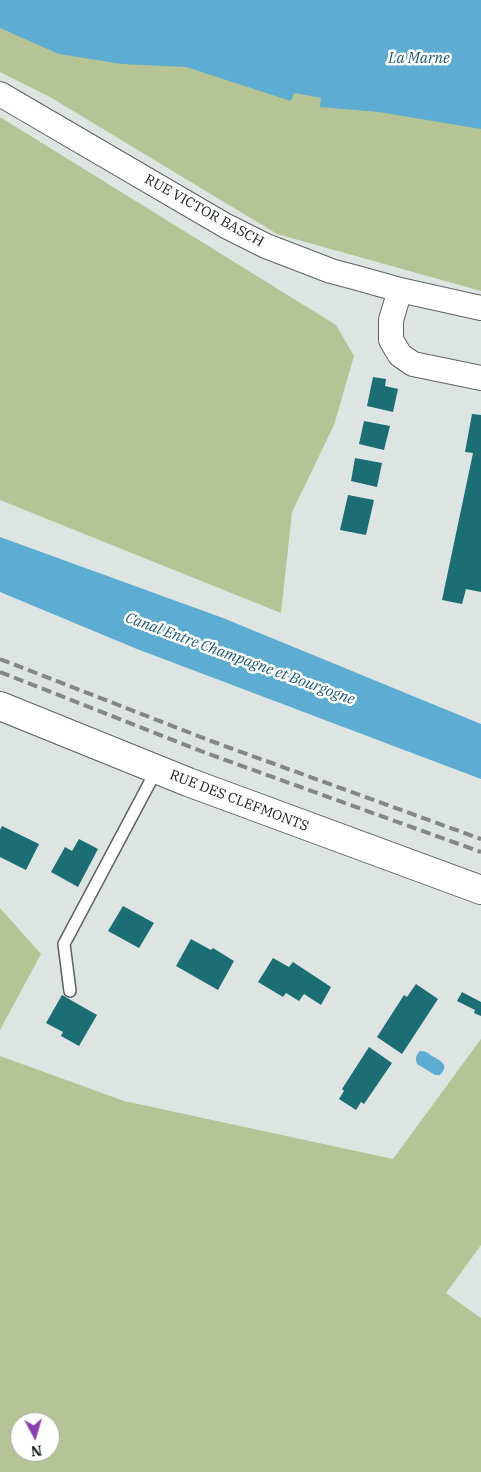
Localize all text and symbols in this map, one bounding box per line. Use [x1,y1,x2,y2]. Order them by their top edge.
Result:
water label: La Marne [388,50,450,68]
street label: RUE VICTOR BASCH [141,171,267,251]
water label: Canal Entre Champagne et Bourgogne [123,609,357,709]
street label: RUE DES CLEFMONTS [167,767,311,835]
north arrow [10,1412,60,1462]
text: N [30,1441,43,1460]

